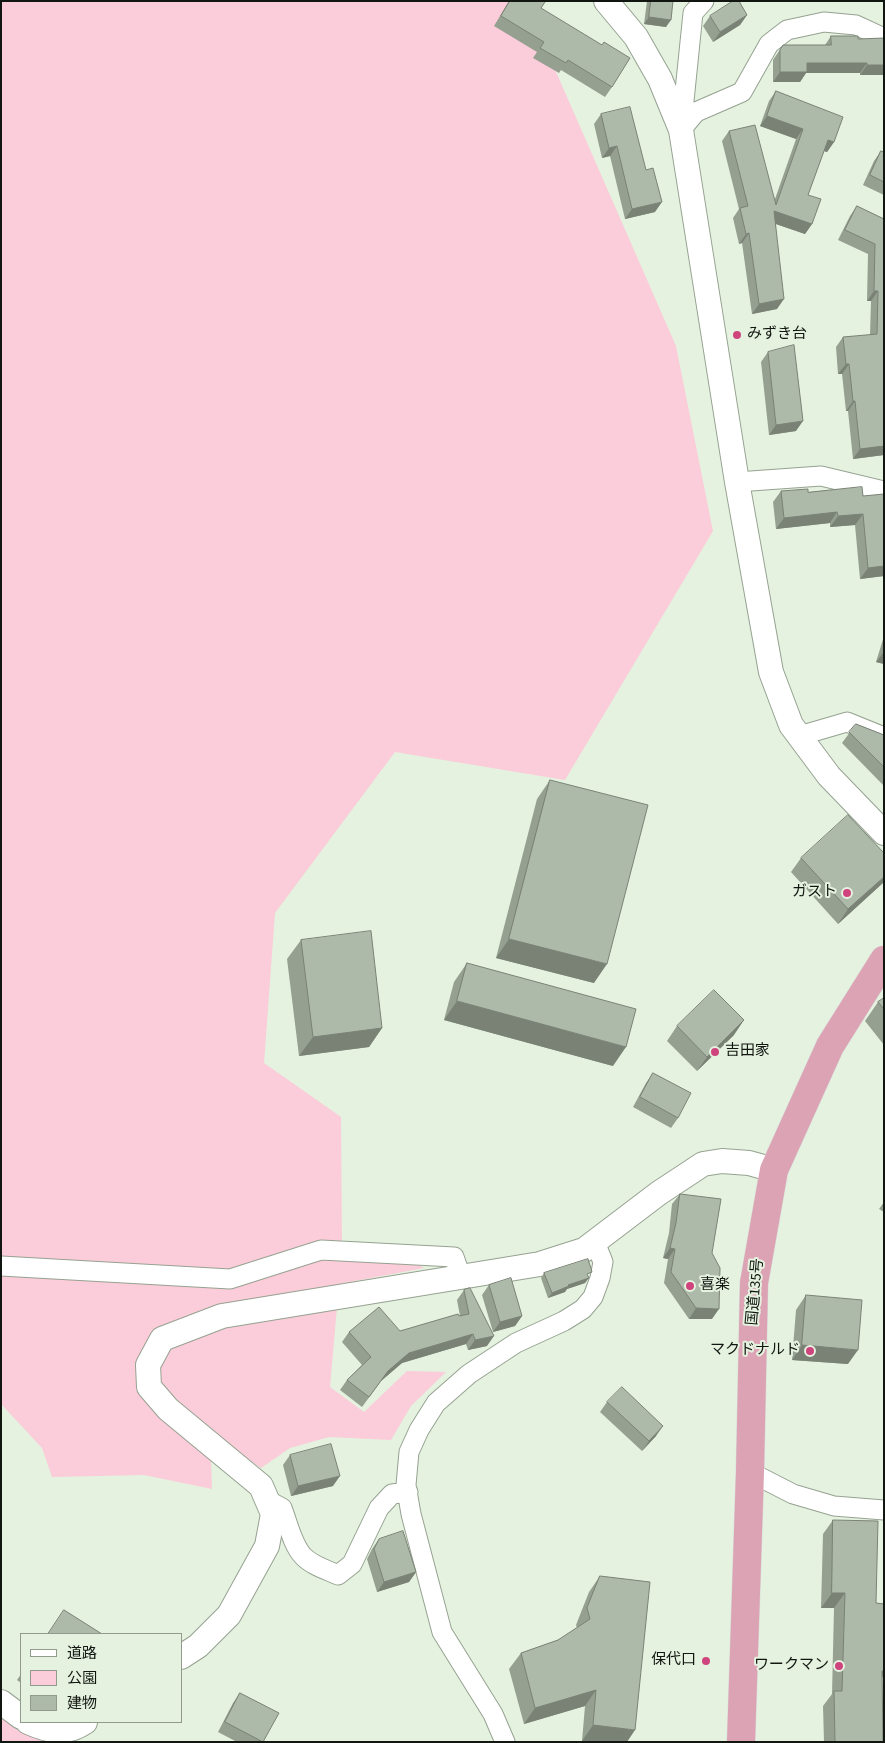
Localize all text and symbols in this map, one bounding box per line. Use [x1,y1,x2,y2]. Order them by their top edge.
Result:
place label: みずき台 [747,326,807,344]
marker: みずき台 [731,329,743,341]
place label: ガスト [792,884,837,902]
marker: ガスト [841,887,853,899]
place label: 吉田家 [725,1043,770,1061]
marker: 吉田家 [709,1046,721,1058]
street label: 国道135号 [744,1258,768,1326]
place label: 喜楽 [700,1277,730,1295]
marker: 喜楽 [684,1280,696,1292]
place label: マクドナルド [710,1342,800,1360]
marker: マクドナルド [804,1345,816,1357]
legend [20,1633,182,1723]
text: 道路 [67,1643,97,1664]
place label: 保代口 [651,1652,696,1670]
marker: 保代口 [700,1655,712,1667]
place label: ワークマン [754,1657,829,1675]
marker: ワークマン [833,1660,845,1672]
text: 公園 [67,1668,97,1689]
text: 建物 [67,1693,97,1714]

